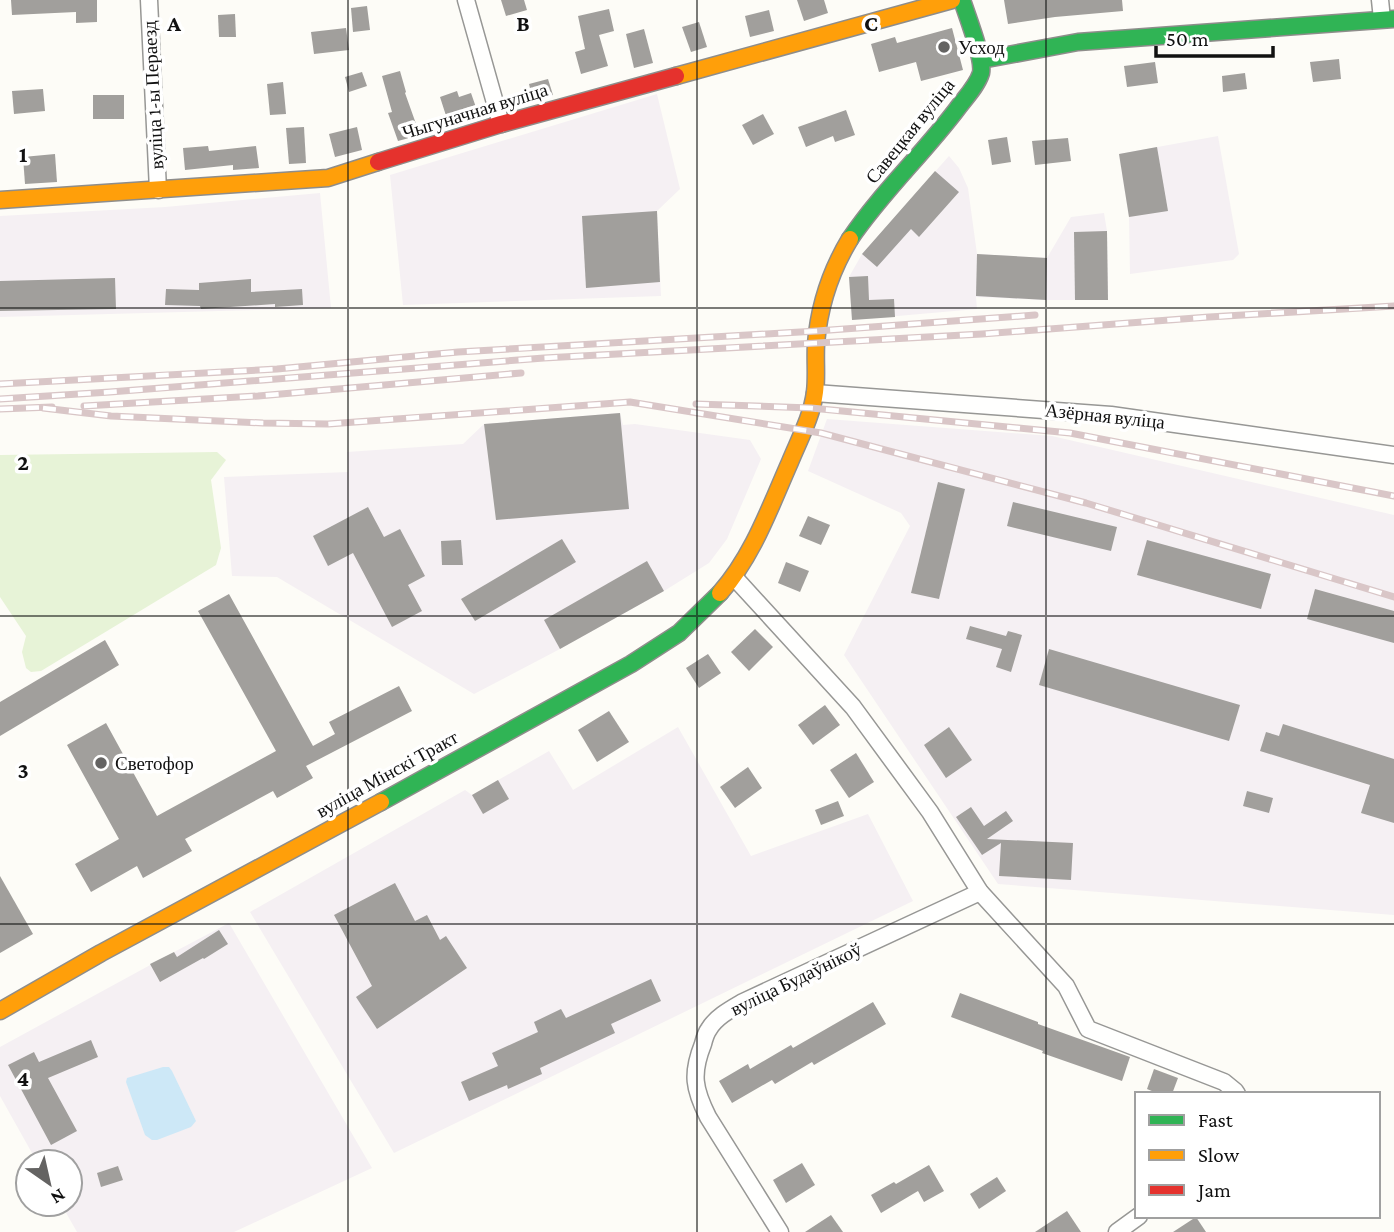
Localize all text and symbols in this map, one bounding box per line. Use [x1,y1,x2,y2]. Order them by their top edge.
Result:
text: A [166,10,181,36]
text: B [516,10,530,36]
text: C [864,10,878,36]
scale bar [1156,14,1273,58]
street label: вуліца 1-ы Пераезд [139,20,167,170]
text: 50 m [1166,27,1209,51]
place label: Усход [958,37,1005,58]
marker: Усход [936,39,952,55]
street label: Савецкая вуліца [861,74,959,188]
street label: Чыгуначная вуліца [400,79,551,143]
text: 1 [19,141,28,167]
street label: Азёрная вуліца [1044,399,1167,433]
text: 2 [17,449,29,475]
street label: вуліца Мінскі Тракт [312,726,462,822]
place label: Светофор [115,753,194,774]
marker: Светофор [93,755,109,771]
text: 3 [17,757,29,783]
street label: вуліца Будаўнікоў [727,938,865,1020]
text: 4 [17,1065,29,1091]
legend [1135,1092,1380,1218]
text: Fast [1198,1108,1234,1132]
text: Slow [1198,1143,1240,1167]
north arrow [14,1148,84,1218]
text: Jam [1196,1178,1231,1202]
text: N [47,1184,69,1209]

